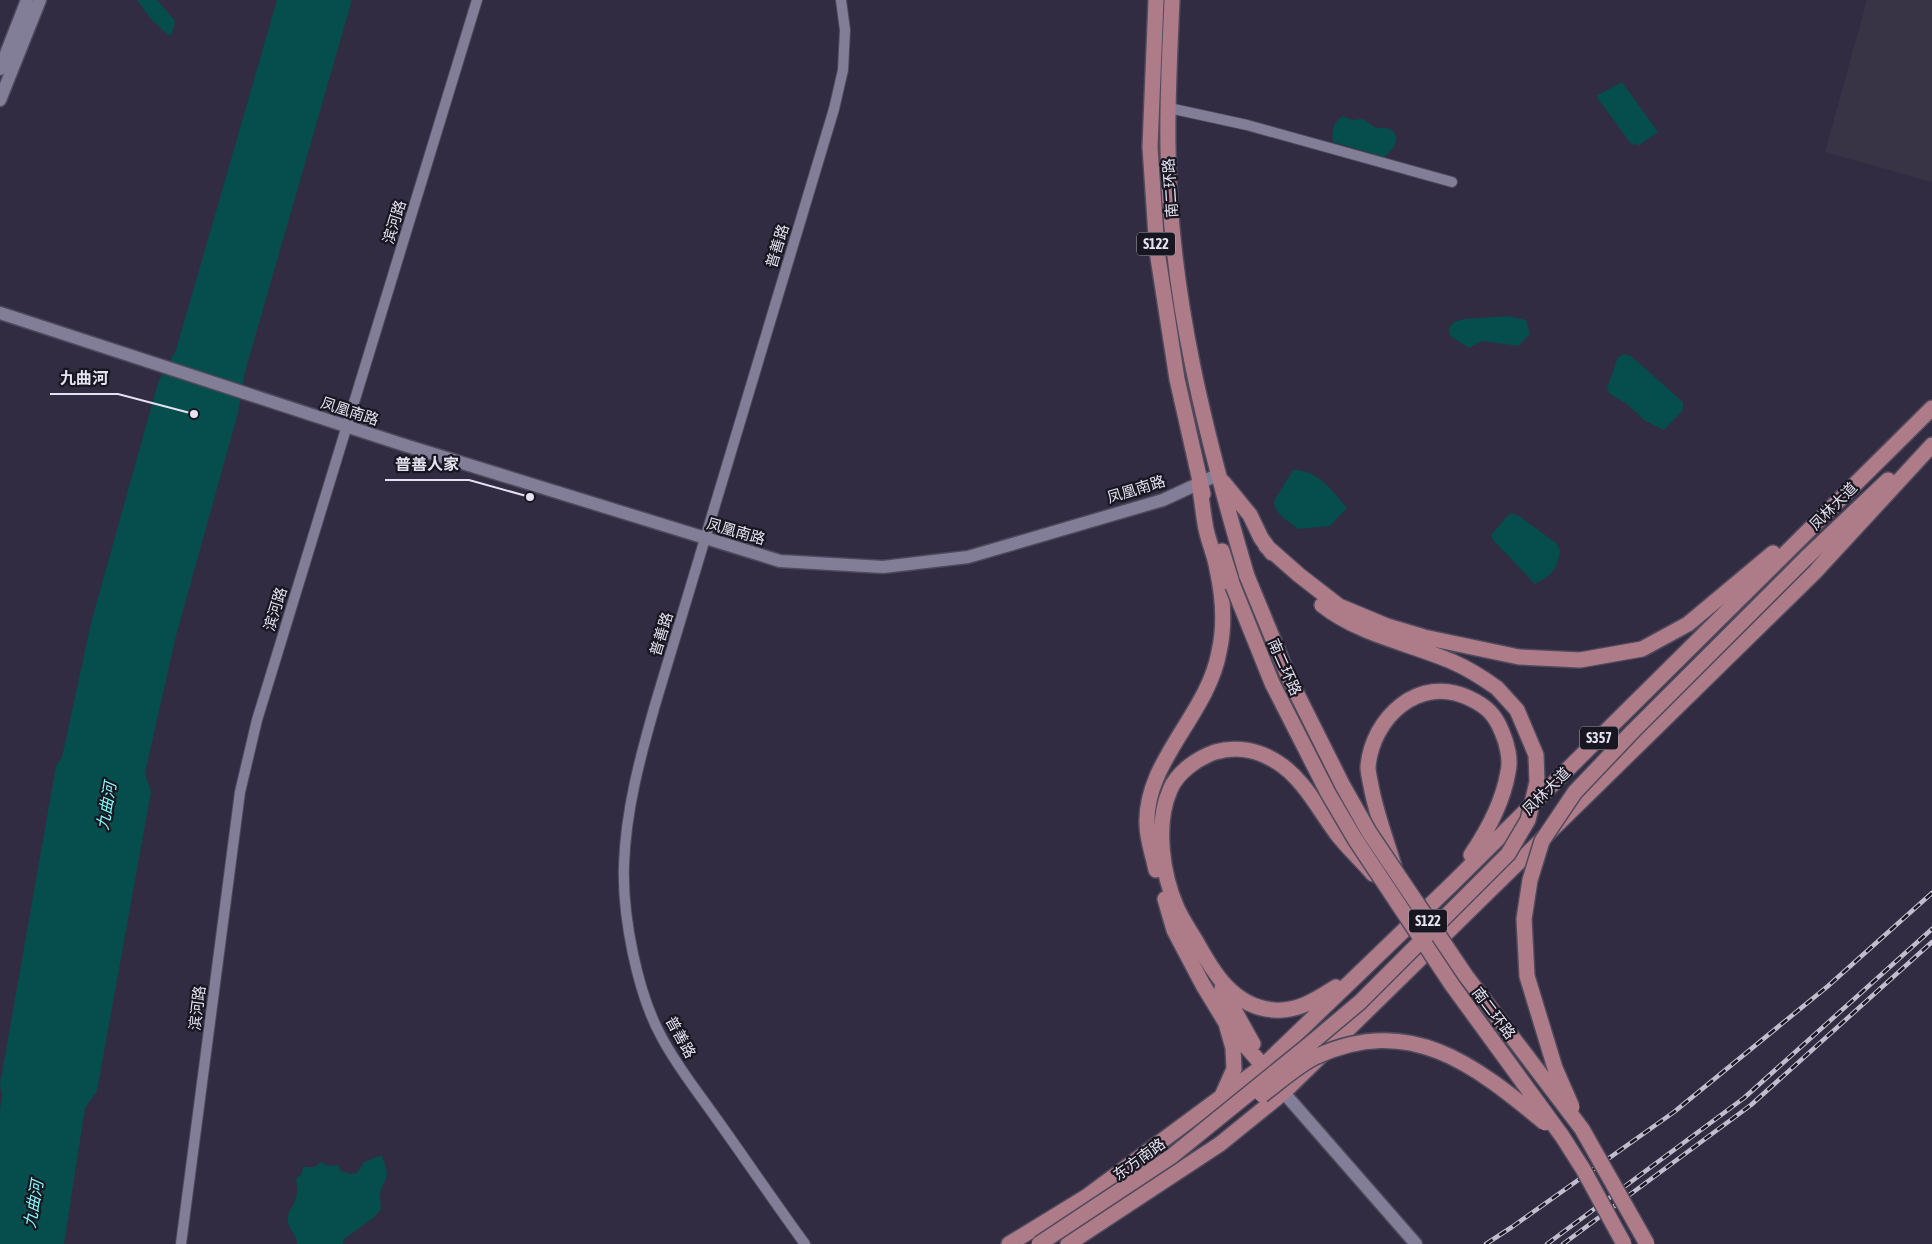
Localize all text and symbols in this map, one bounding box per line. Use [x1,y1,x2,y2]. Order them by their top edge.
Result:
street label: 南二环路 [1159,157,1181,219]
street label: 滨河路 [379,198,409,246]
street label: 普善路 [762,222,792,270]
road number: S122 [1137,232,1175,255]
callout: 九曲河 [50,363,118,394]
text: 九曲河 [60,369,108,387]
street label: 凤凰南路 [319,394,381,428]
callout: 普善人家 [385,449,469,480]
text: 普善人家 [395,455,459,473]
street label: 凤凰南路 [1105,472,1167,506]
street label: 凤林大道 [1806,479,1860,533]
street label: 凤凰南路 [705,515,767,547]
street label: 滨河路 [260,585,290,633]
street label: 普善路 [646,610,676,658]
street label: 南二环路 [1265,636,1305,698]
road number: S357 [1580,726,1618,750]
street label: 凤林大道 [1519,764,1573,818]
water label: 九曲河 [93,778,120,831]
road number: S122 [1409,909,1447,932]
street label: 南二环路 [1469,984,1519,1042]
street label: 滨河路 [186,985,208,1031]
street label: 普善路 [663,1013,699,1061]
street label: 东方南路 [1110,1134,1168,1184]
water label: 九曲河 [20,1176,47,1229]

